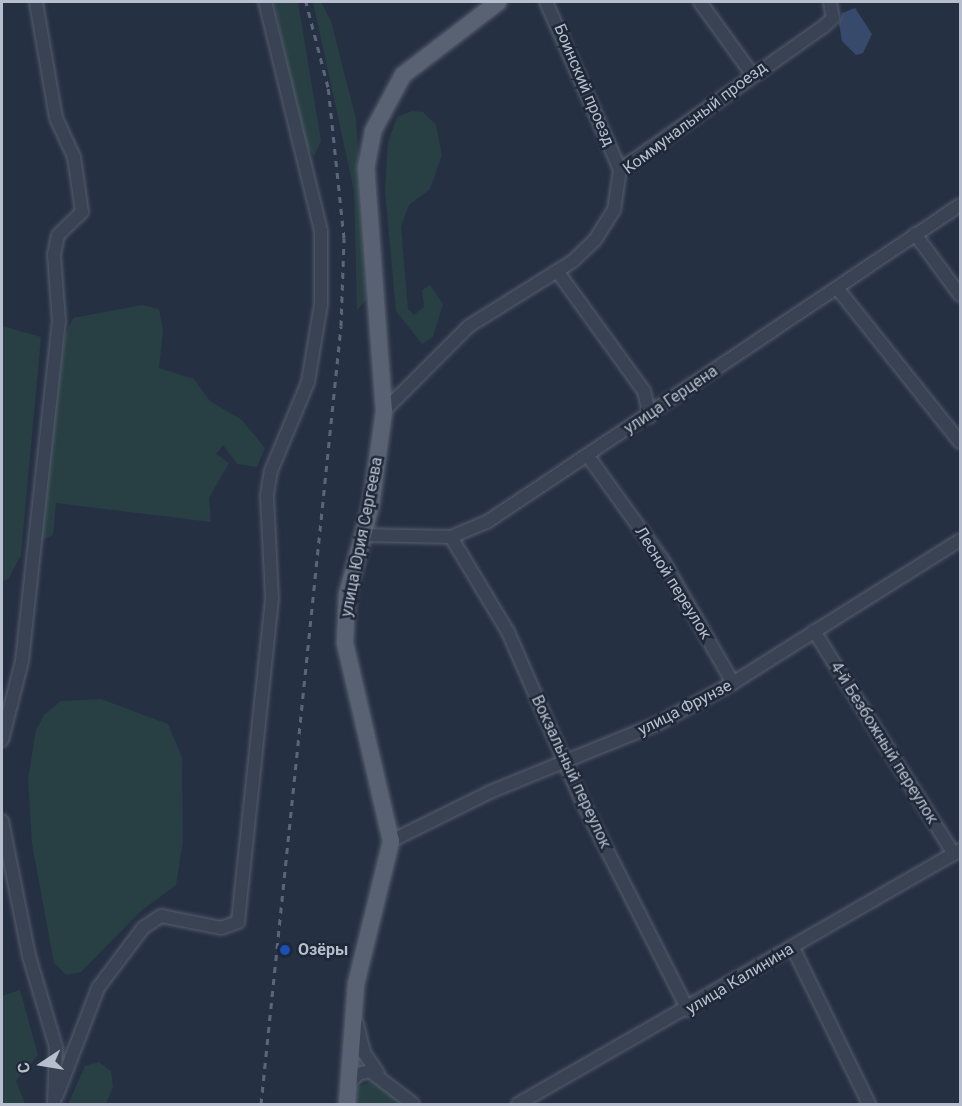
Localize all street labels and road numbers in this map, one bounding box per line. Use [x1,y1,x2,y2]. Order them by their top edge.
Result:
street label: Боинский проезд [550,21,618,149]
street label: Коммунальный проезд [619,58,771,178]
street label: улица Герцена [621,362,721,438]
street label: улица Юрия Сергеева [337,455,387,619]
street label: Лесной переулок [631,523,715,643]
street label: 4-й Безбожный переулок [826,658,942,828]
street label: улица Фрунзе [635,676,735,740]
street label: Вокзальный переулок [527,692,615,852]
street label: улица Калинина [683,939,797,1019]

